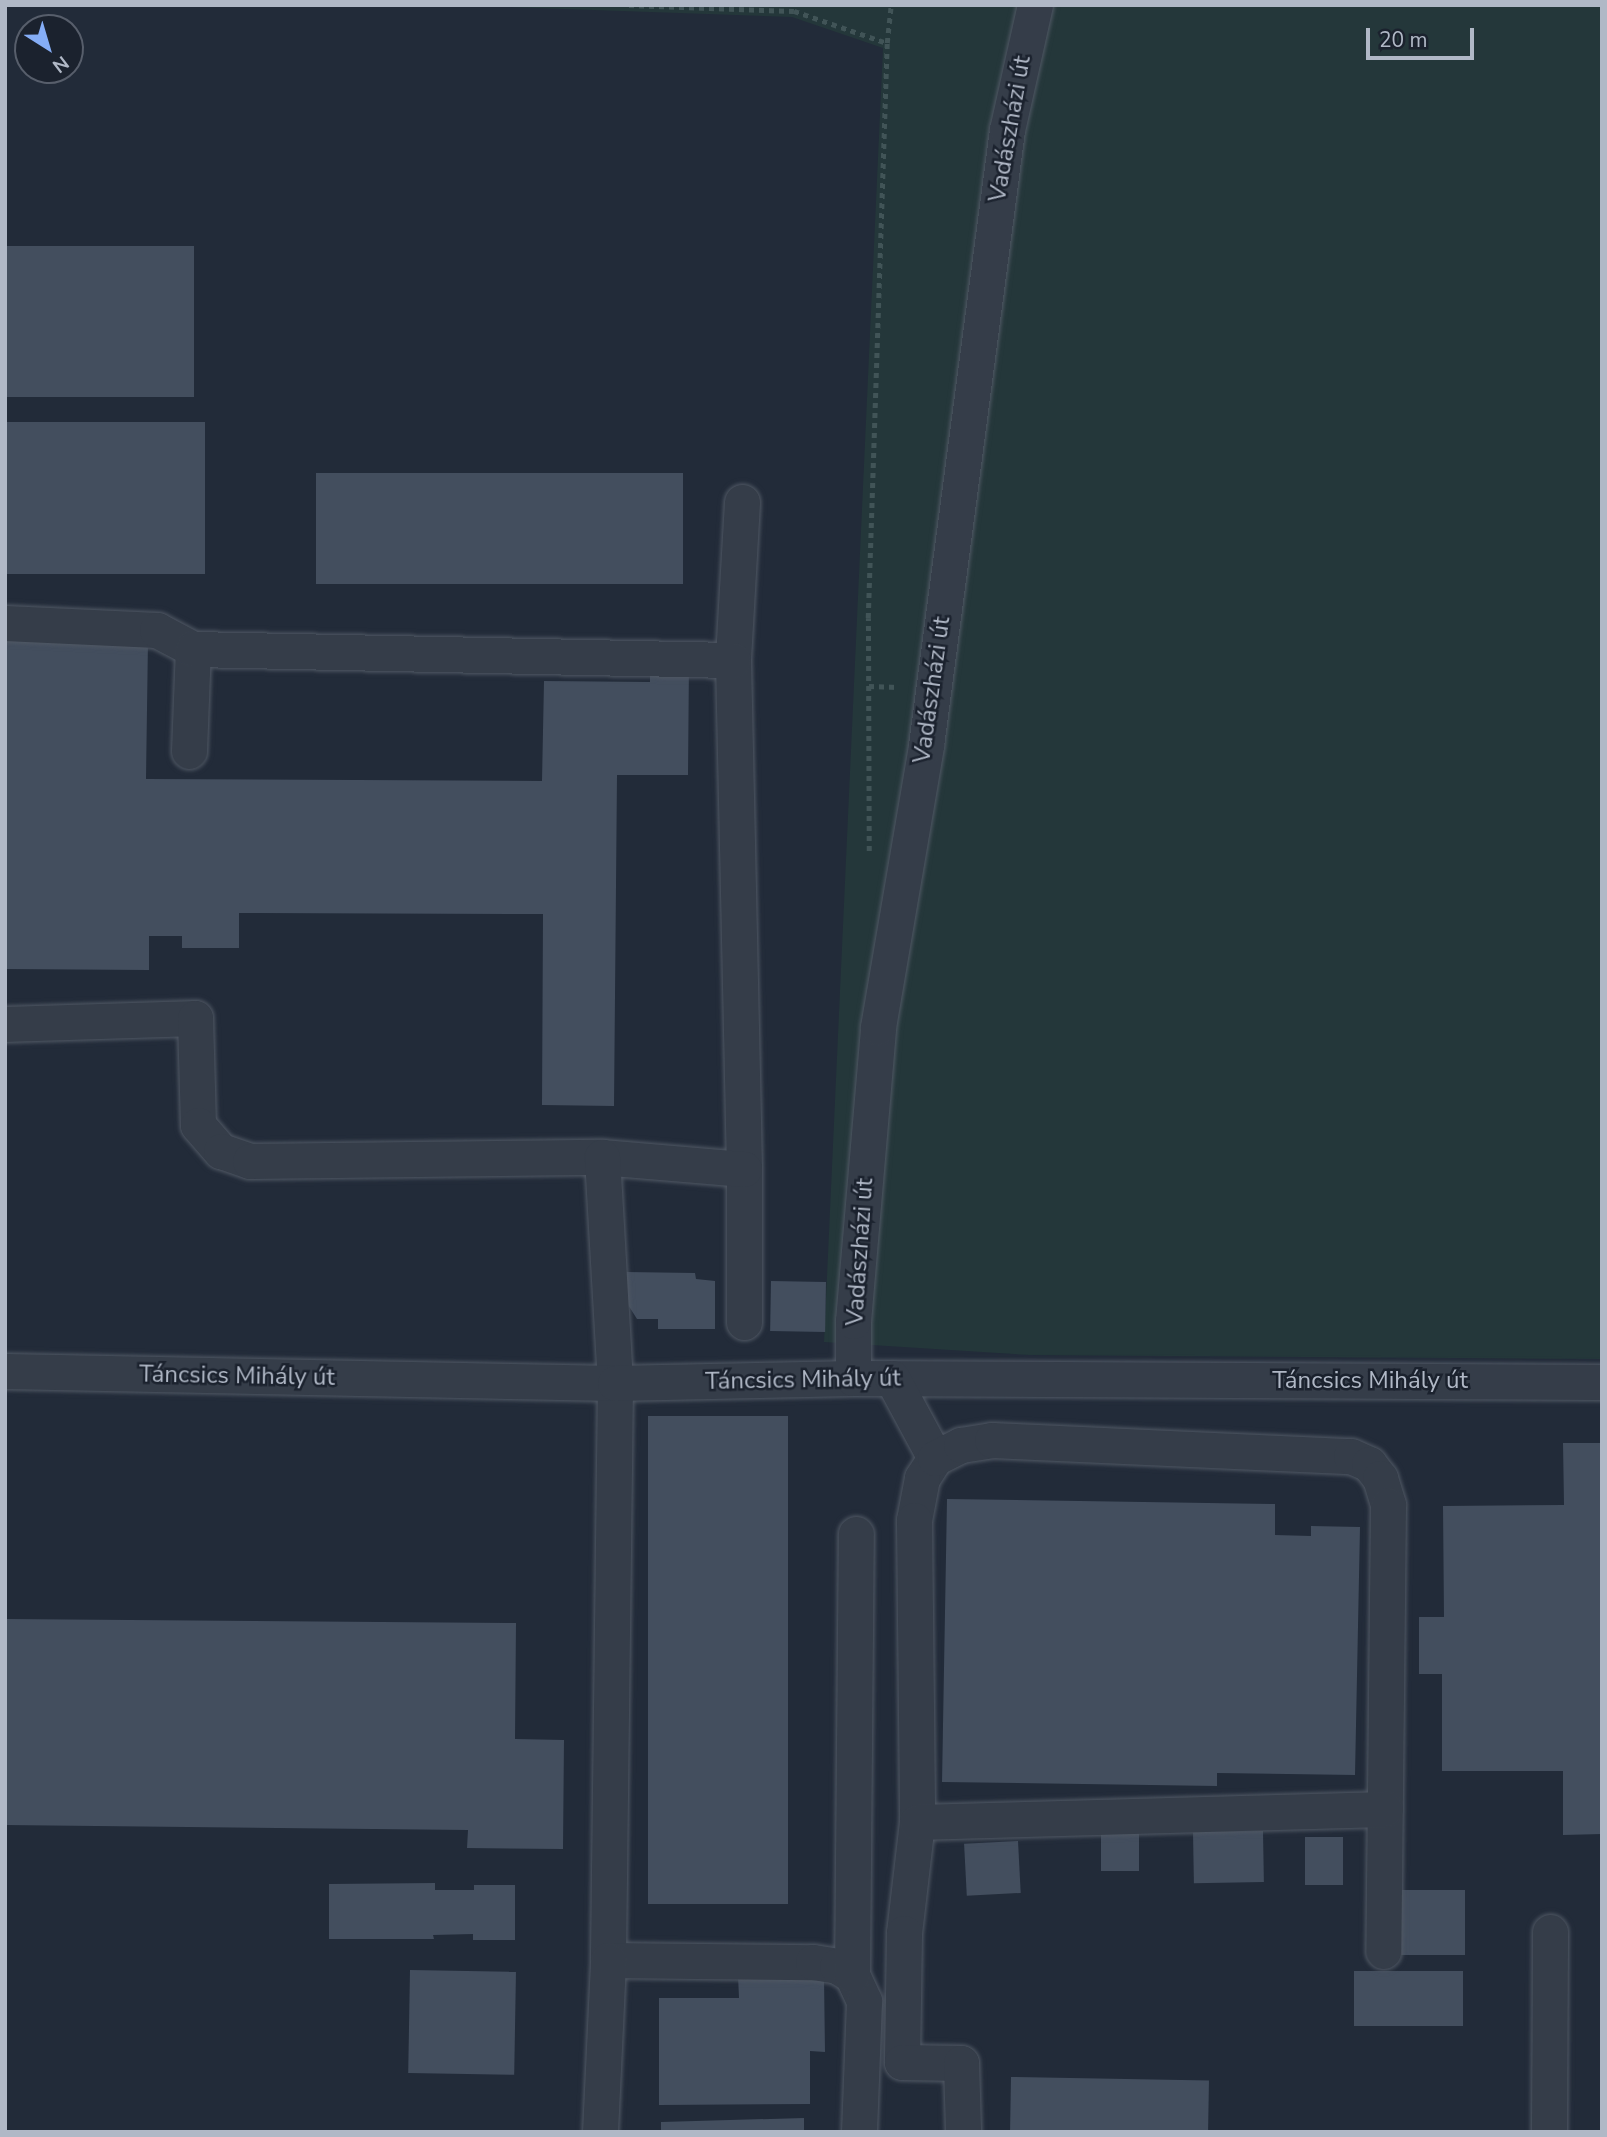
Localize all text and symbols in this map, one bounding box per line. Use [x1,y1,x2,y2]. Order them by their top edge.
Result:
north arrow [14,14,84,84]
scale bar [1369,14,1478,58]
text: 20 m [1379,26,1428,54]
text: N [47,50,74,79]
street label: Vadászházi út [983,54,1037,204]
street label: Vadászházi út [907,615,957,765]
street label: Vadászházi út [840,1177,880,1327]
street label: Táncsics Mihály út [139,1360,335,1392]
street label: Táncsics Mihály út [705,1364,901,1396]
street label: Táncsics Mihály út [1272,1367,1468,1395]

